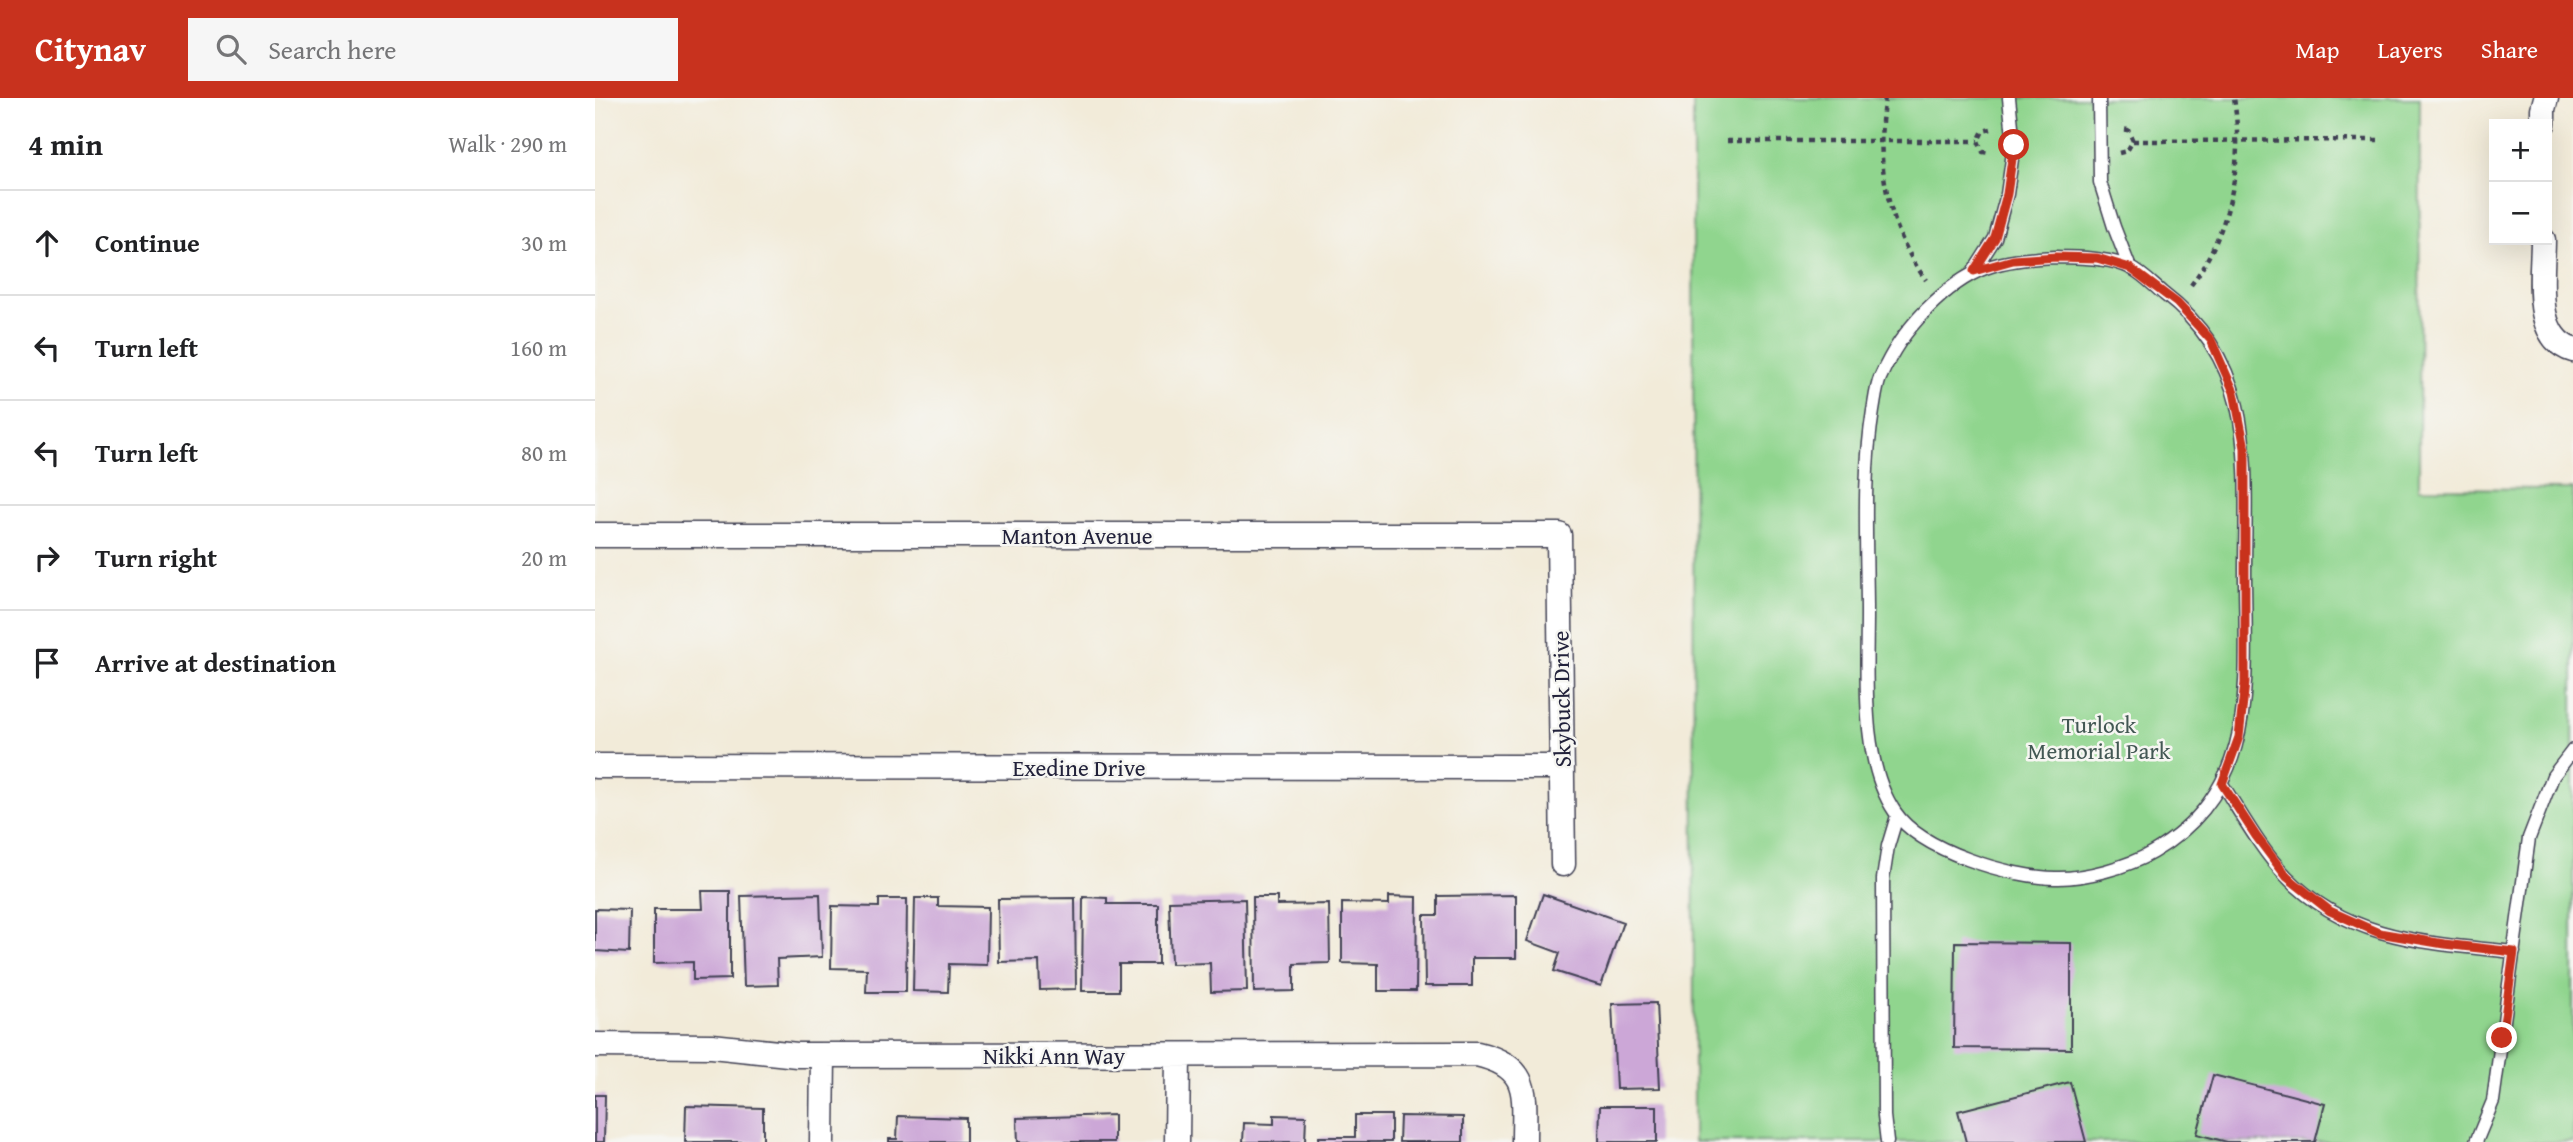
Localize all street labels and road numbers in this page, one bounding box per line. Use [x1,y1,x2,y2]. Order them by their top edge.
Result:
street label: Manton Avenue [1001,519,1153,552]
street label: Skybuck Drive [1543,630,1579,768]
street label: Exedine Drive [1013,751,1145,784]
street label: Nikki Ann Way [983,1039,1126,1072]

